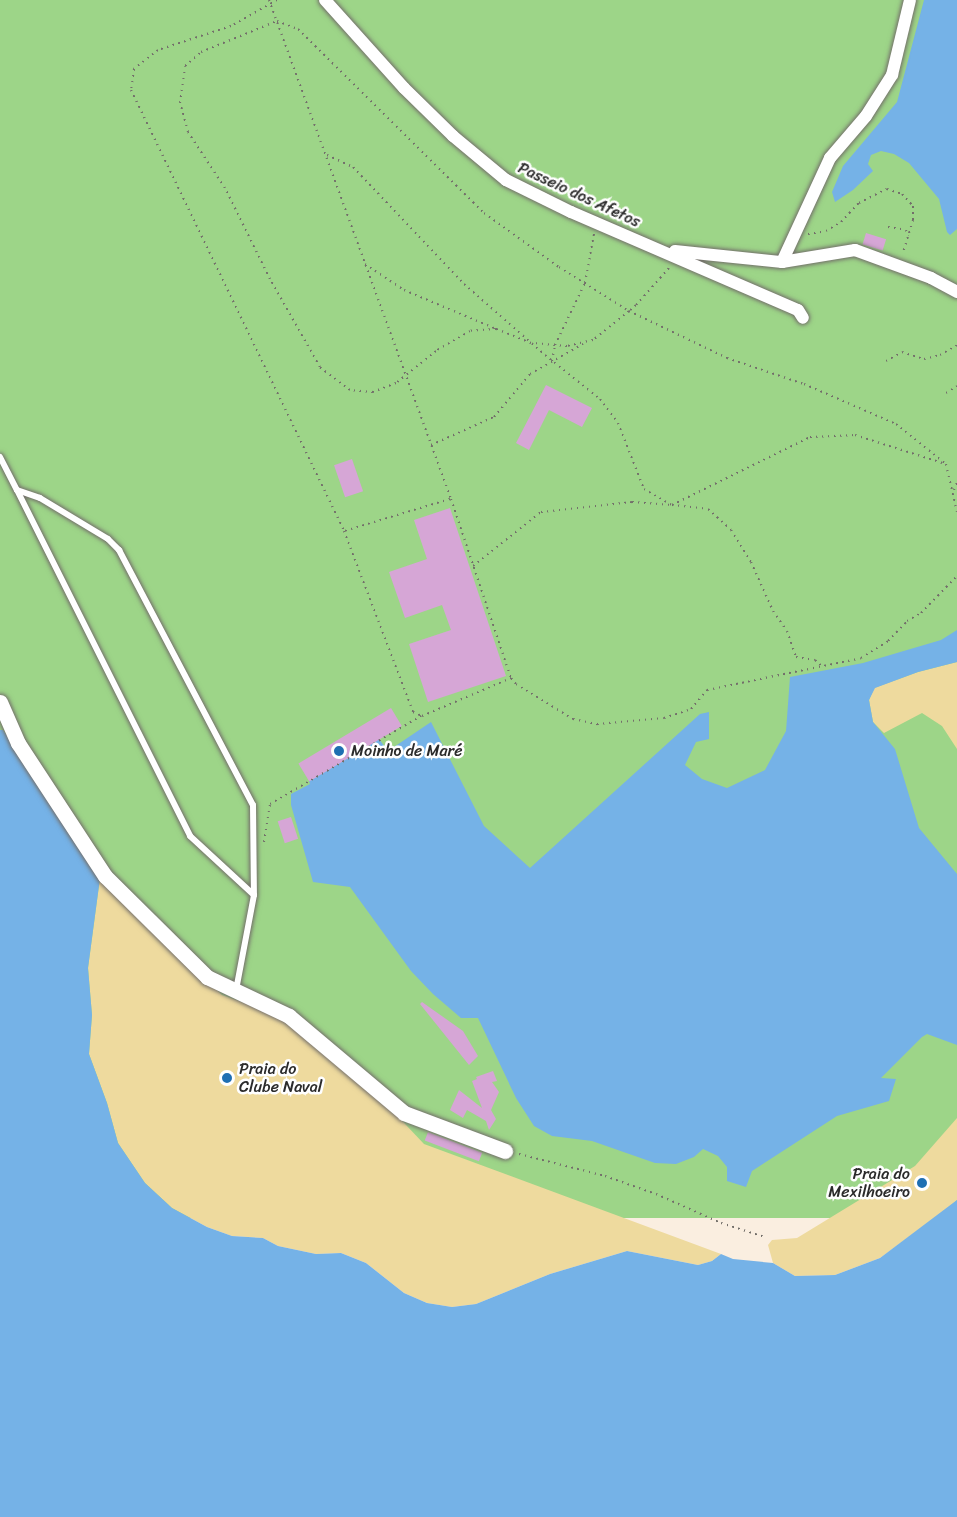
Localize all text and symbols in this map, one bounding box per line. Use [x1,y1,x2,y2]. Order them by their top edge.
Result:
street label: Passeio dos Afetos [515,158,643,232]
place label: Moinho de Maré [351,741,462,761]
marker: Moinho de Maré [332,744,346,758]
place label: Praia do Clube Naval [239,1059,322,1097]
marker: Praia do Clube Naval [220,1071,234,1085]
place label: Praia do Mexilhoeiro [828,1164,910,1202]
marker: Praia do Mexilhoeiro [915,1176,929,1190]

